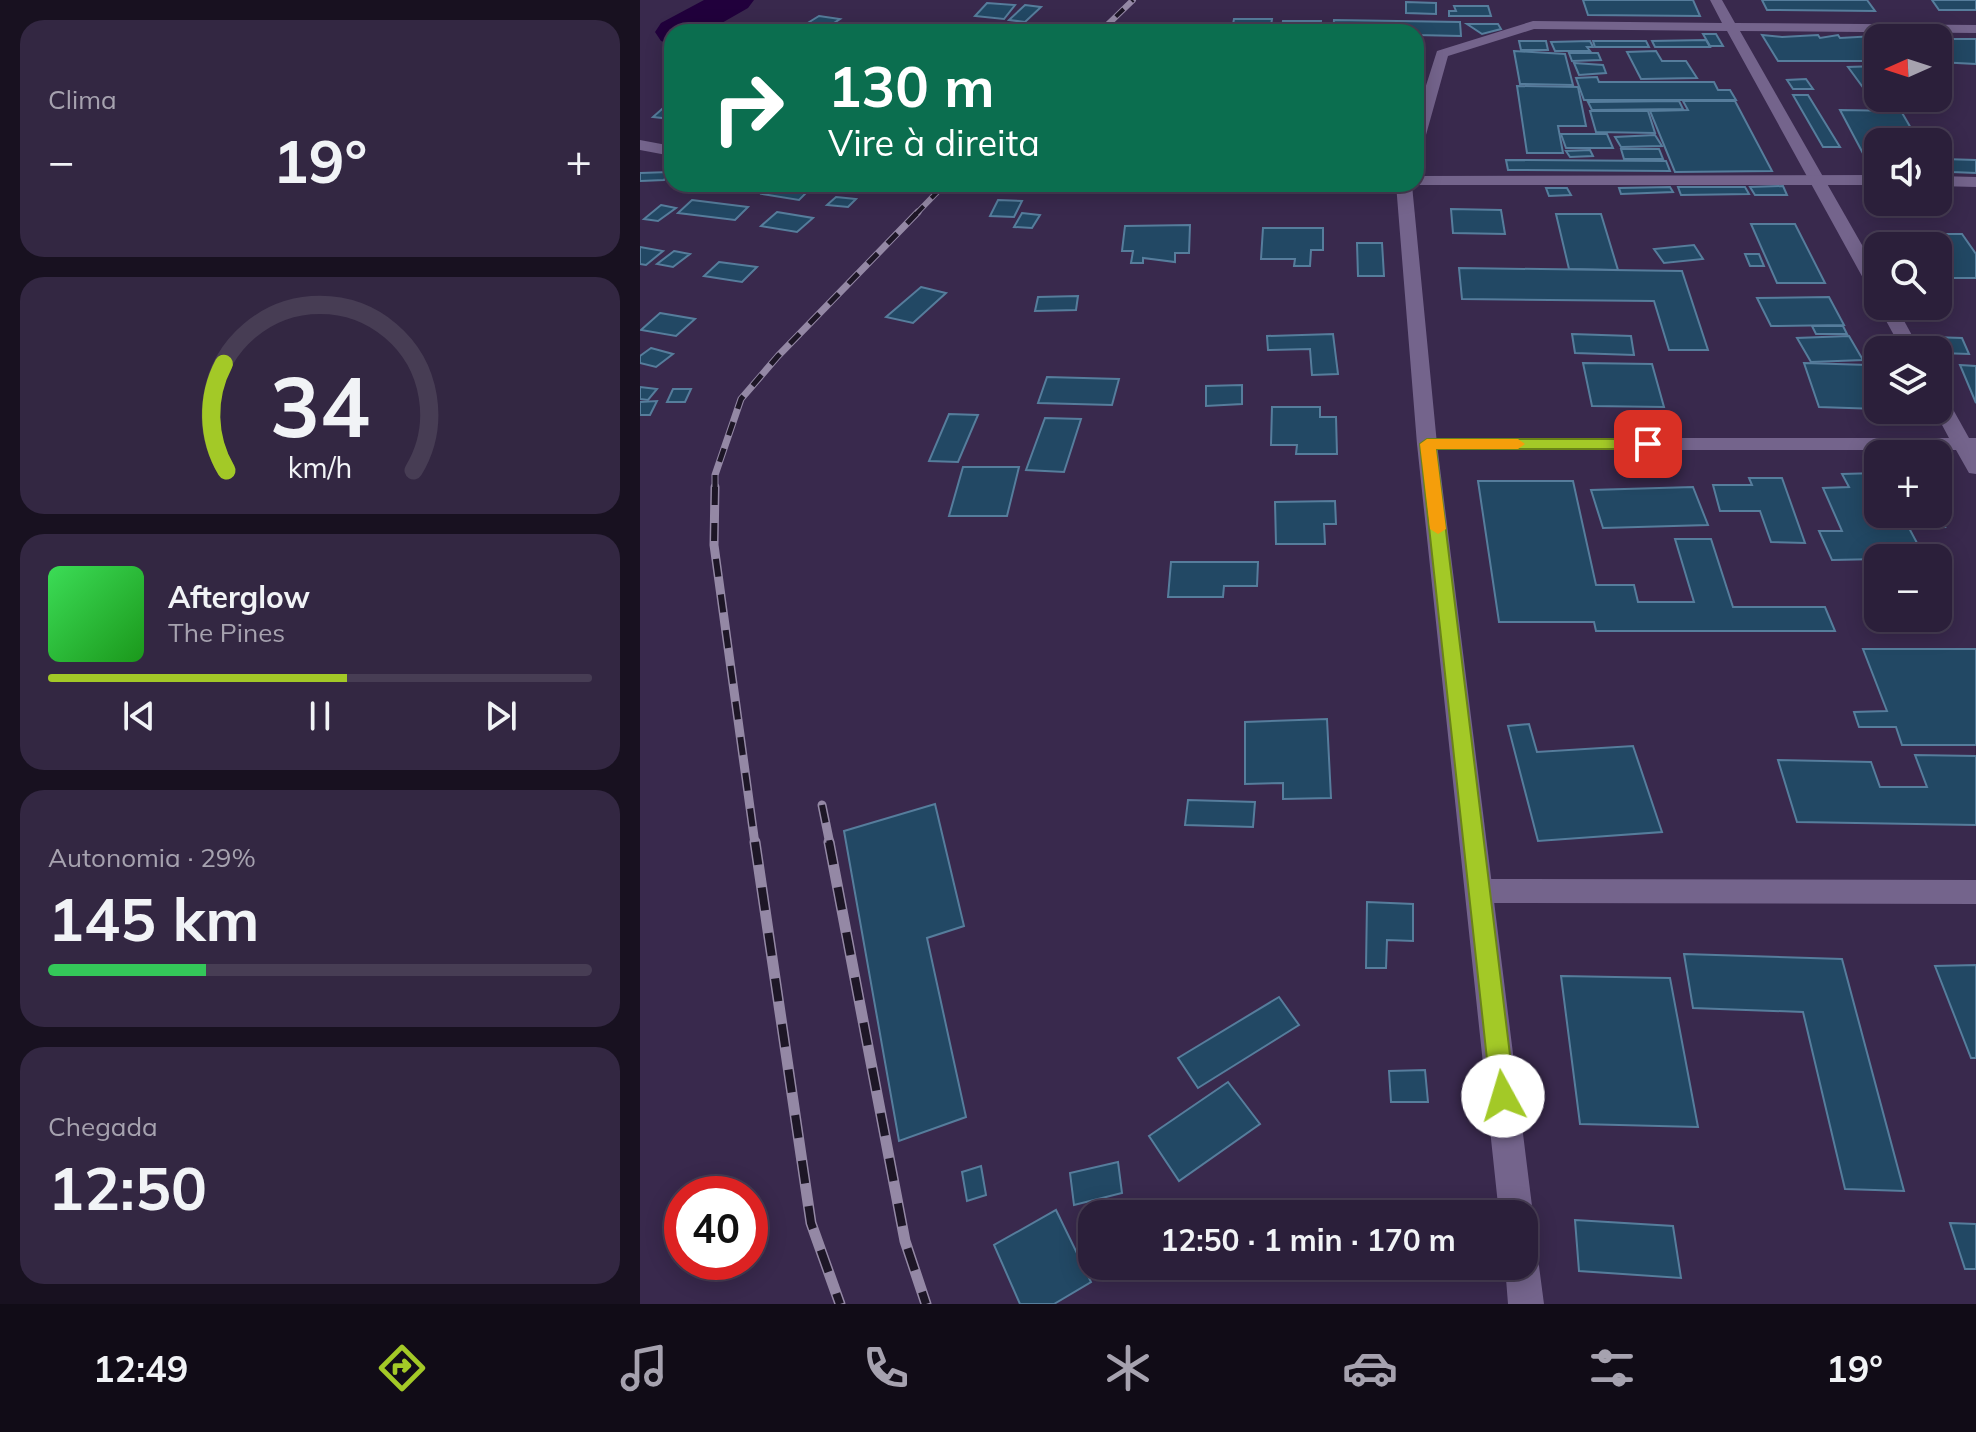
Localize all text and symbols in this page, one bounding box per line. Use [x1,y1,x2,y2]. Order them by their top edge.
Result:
north arrow [1864,24,1952,112]
map controls [1864,24,1952,632]
text: 130 m [828,51,995,121]
icon: right [696,56,800,160]
text: Clima [48,83,117,116]
text: Vire à direita [828,120,1040,165]
text: 19° [273,123,367,198]
button: sound [1864,128,1952,216]
text: − [48,133,74,188]
text: + [566,133,592,188]
button: search [1864,232,1952,320]
button: layers [1864,336,1952,424]
text: 34 [270,353,370,458]
pin [1614,410,1682,478]
icon: arrive [1626,422,1670,466]
button: + [1864,440,1952,528]
text: km/h [288,449,352,485]
button: − [1864,544,1952,632]
text: Afterglow [168,578,310,616]
text: The Pines [168,616,285,649]
icon: previous [117,694,161,738]
icon: pause [298,694,342,738]
icon: next [479,694,523,738]
text: Autonomia · 29% [48,841,256,874]
text: 145 km [48,881,260,956]
position arrow [1461,1054,1545,1138]
text: Chegada [48,1110,158,1143]
text: 12:50 [48,1150,207,1225]
speed limit sign: 40 [664,1176,768,1280]
text: 12:50 · 1 min · 170 m [1160,1221,1456,1259]
icon: directions [374,1340,430,1396]
icon: music [616,1340,672,1396]
icon: phone [858,1340,914,1396]
icon: climate [1100,1340,1156,1396]
icon: car [1342,1340,1398,1396]
icon: filters [1584,1340,1640,1396]
text: 12:49 [93,1346,188,1391]
text: 19° [1826,1346,1883,1391]

